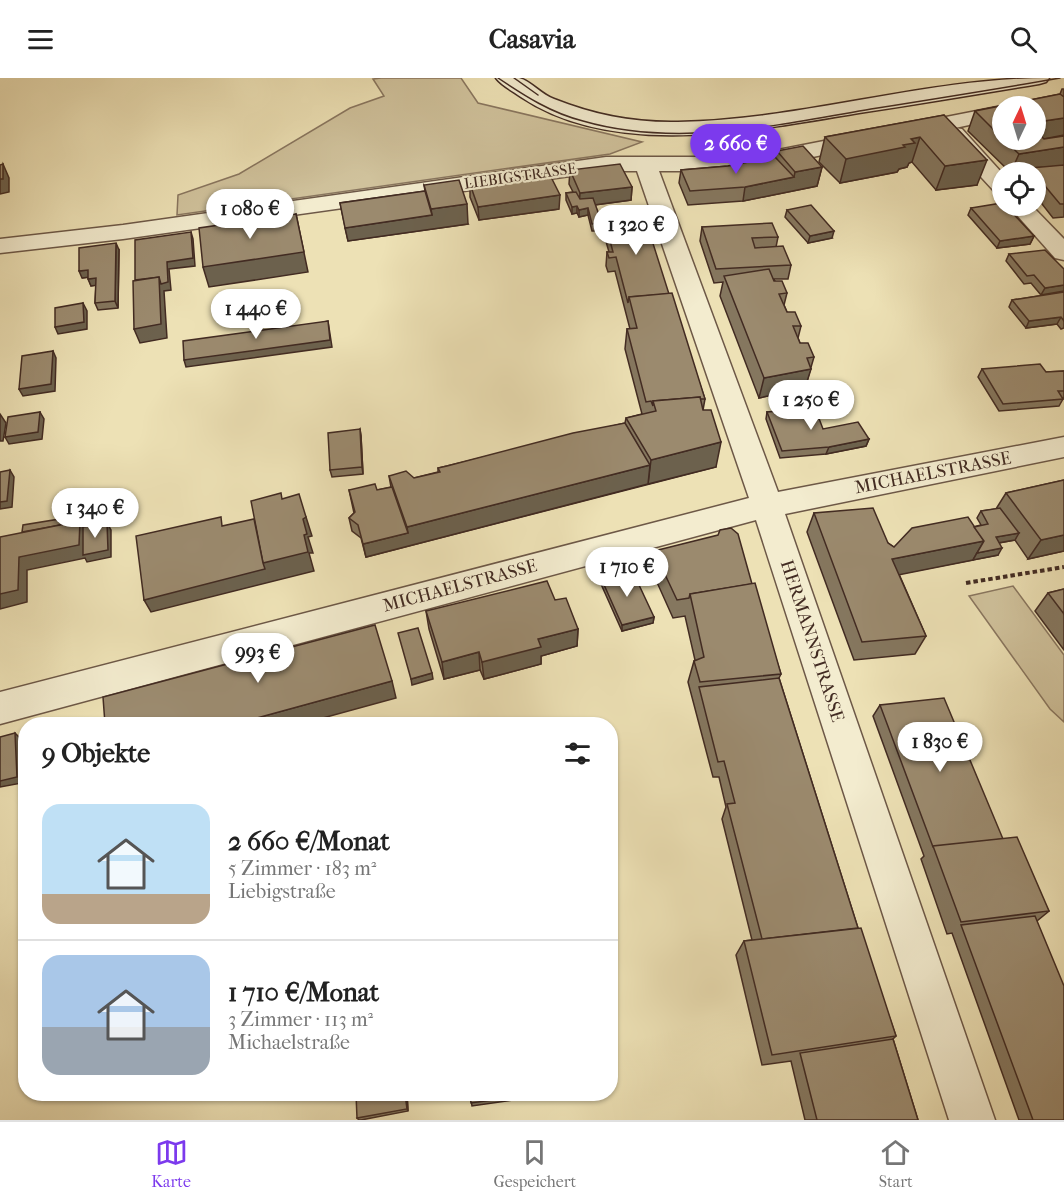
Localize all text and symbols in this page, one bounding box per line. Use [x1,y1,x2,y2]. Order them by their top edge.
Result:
icon: menu [24,23,57,56]
text: Casavia [489,23,575,55]
icon: search [1007,23,1040,56]
north arrow [992,96,1046,150]
map controls [992,96,1046,216]
pin: 2 660 € [681,124,791,175]
text: 2 660 € [704,132,768,155]
street label: LIEBIGSTRASSE [463,159,577,193]
button: locate [992,162,1046,216]
pin: 1 080 € [195,189,305,240]
text: 1 080 € [220,197,280,220]
pin: 1 320 € [581,205,691,256]
text: 1 320 € [607,213,665,236]
pin: 1 440 € [201,289,311,340]
text: 1 440 € [225,297,287,320]
pin: 1 250 € [756,380,866,431]
text: 1 250 € [782,388,840,411]
street label: MICHAELSTRASSE [853,448,1013,498]
pin: 1 340 € [40,488,150,539]
text: 1 340 € [66,496,124,519]
pin: 1 710 € [572,547,682,598]
street label: MICHAELSTRASSE [381,555,539,617]
text: 1 710 € [599,555,655,578]
street label: HERMANNSTRASSE [776,557,848,725]
pin: 993 € [216,633,300,684]
text: 993 € [235,641,281,664]
pin: 1 830 € [885,722,995,773]
text: 1 830 € [912,730,968,753]
icon: filters [561,737,594,770]
text: 9 Objekte [42,738,150,769]
text: 2 660 €/Monat [228,826,390,857]
icon: home [90,828,162,900]
text: 5 Zimmer · 183 m² [228,857,377,880]
text: Liebigstraße [228,880,336,903]
text: 1 710 €/Monat [228,977,379,1008]
icon: home [90,979,162,1051]
text: 3 Zimmer · 113 m² [228,1008,373,1031]
text: Michaelstraße [228,1031,350,1054]
tab: Karte [151,1136,191,1191]
tab: Gespeichert [493,1136,576,1191]
tab: Start [879,1136,913,1191]

